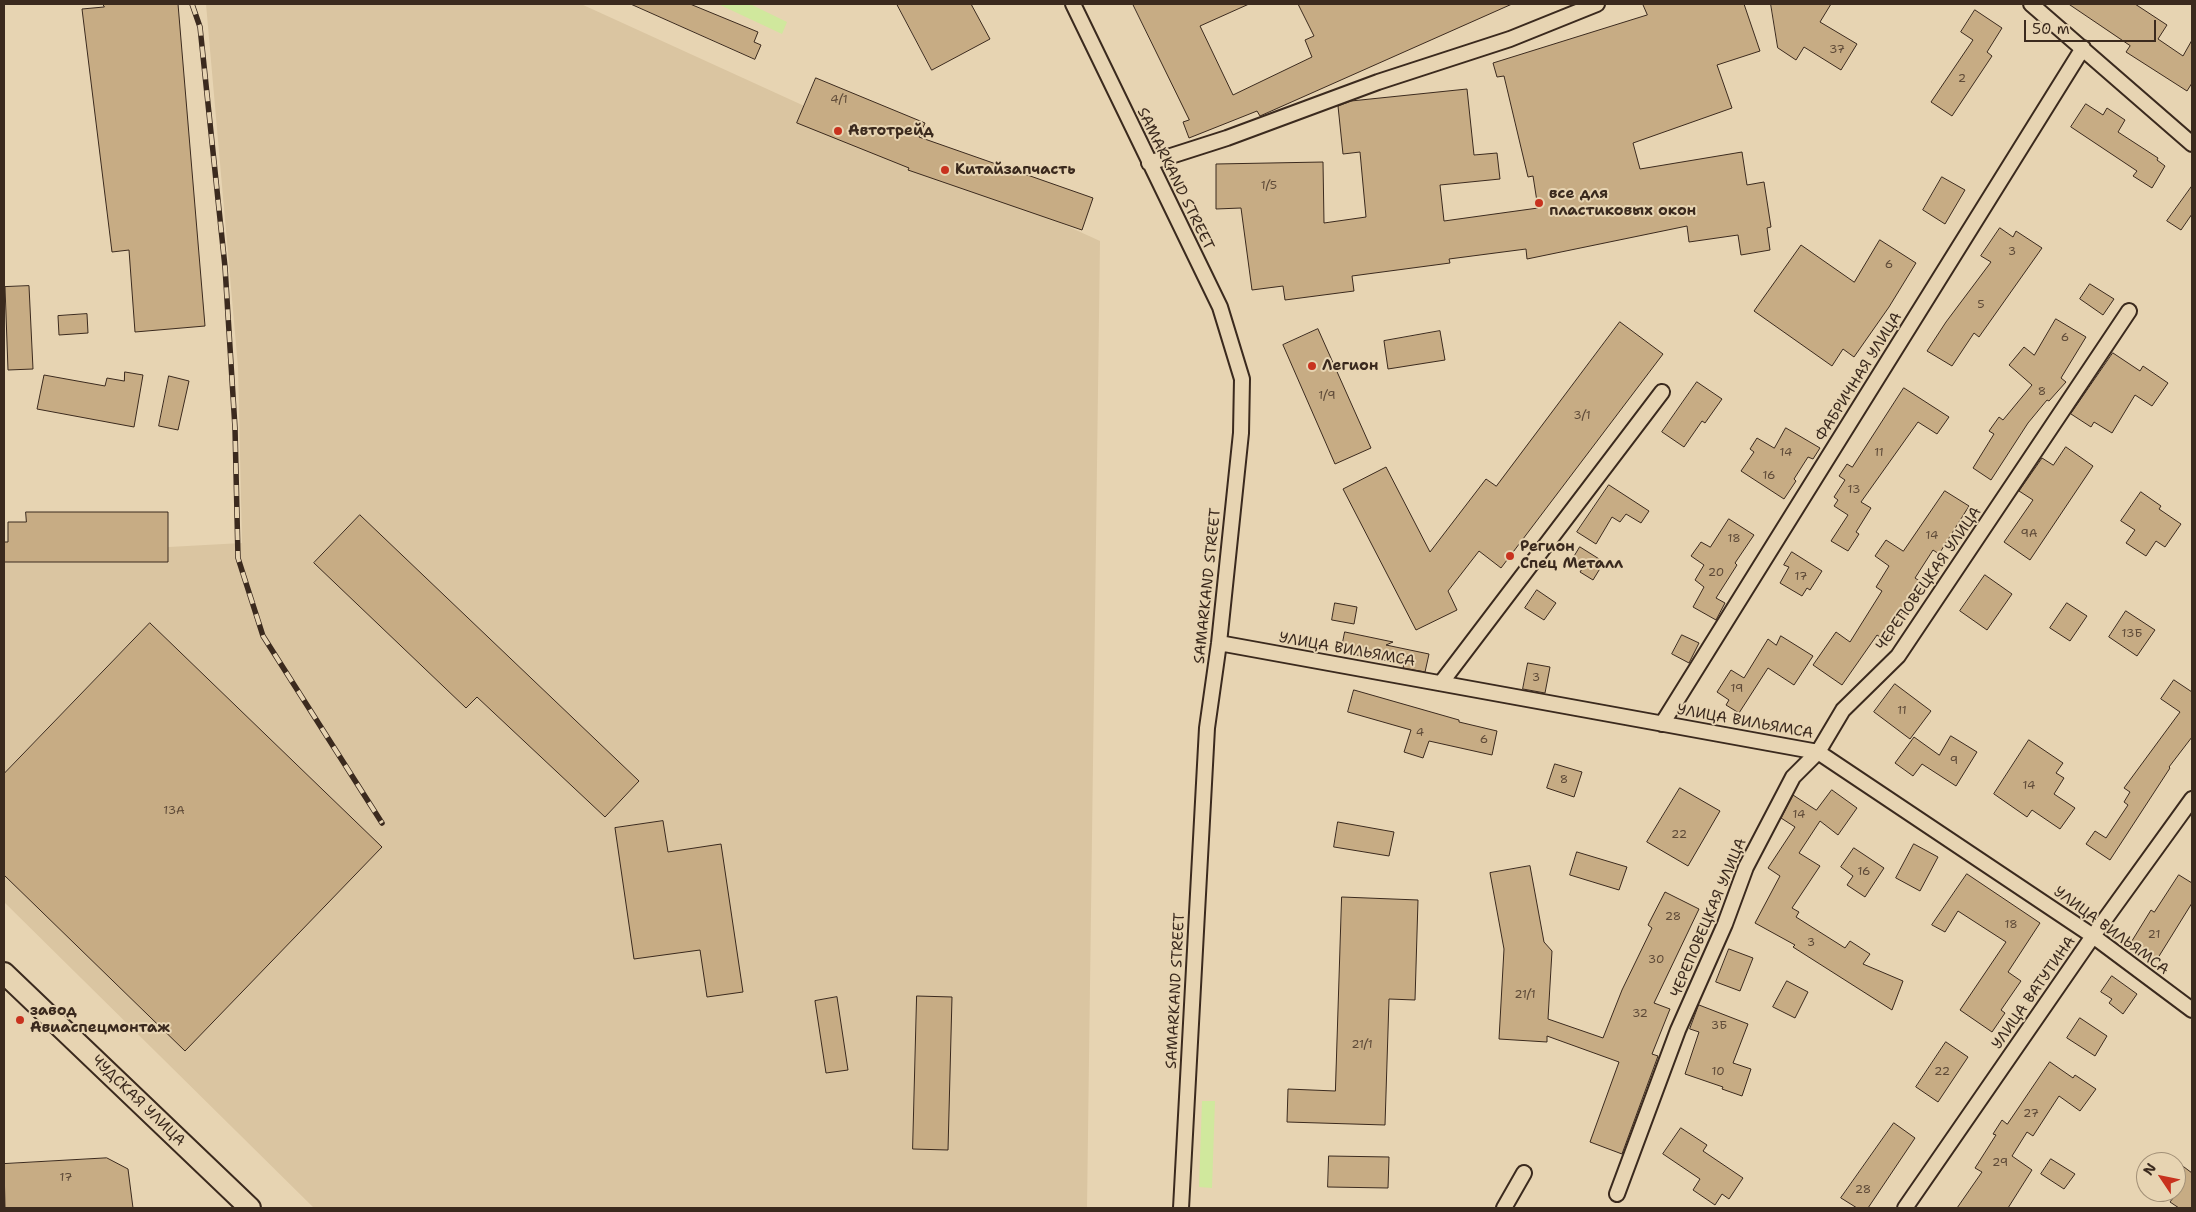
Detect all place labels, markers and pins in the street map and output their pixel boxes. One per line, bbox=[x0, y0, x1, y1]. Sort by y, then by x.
place label: Автотрейд bbox=[848, 122, 934, 140]
marker: Автотрейд bbox=[832, 125, 844, 137]
place label: Китайзапчасть bbox=[955, 161, 1075, 179]
marker: Китайзапчасть bbox=[939, 164, 951, 176]
place label: все для пластиковых окон bbox=[1549, 185, 1696, 220]
marker: все для пластиковых окон bbox=[1533, 197, 1545, 209]
place label: Легион bbox=[1322, 357, 1378, 375]
marker: Легион bbox=[1306, 360, 1318, 372]
place label: Регион Спец Металл bbox=[1520, 538, 1623, 573]
marker: Регион Спец Металл bbox=[1504, 550, 1516, 562]
place label: завод Авиаспецмонтаж bbox=[30, 1002, 170, 1037]
marker: завод Авиаспецмонтаж bbox=[14, 1014, 26, 1026]

